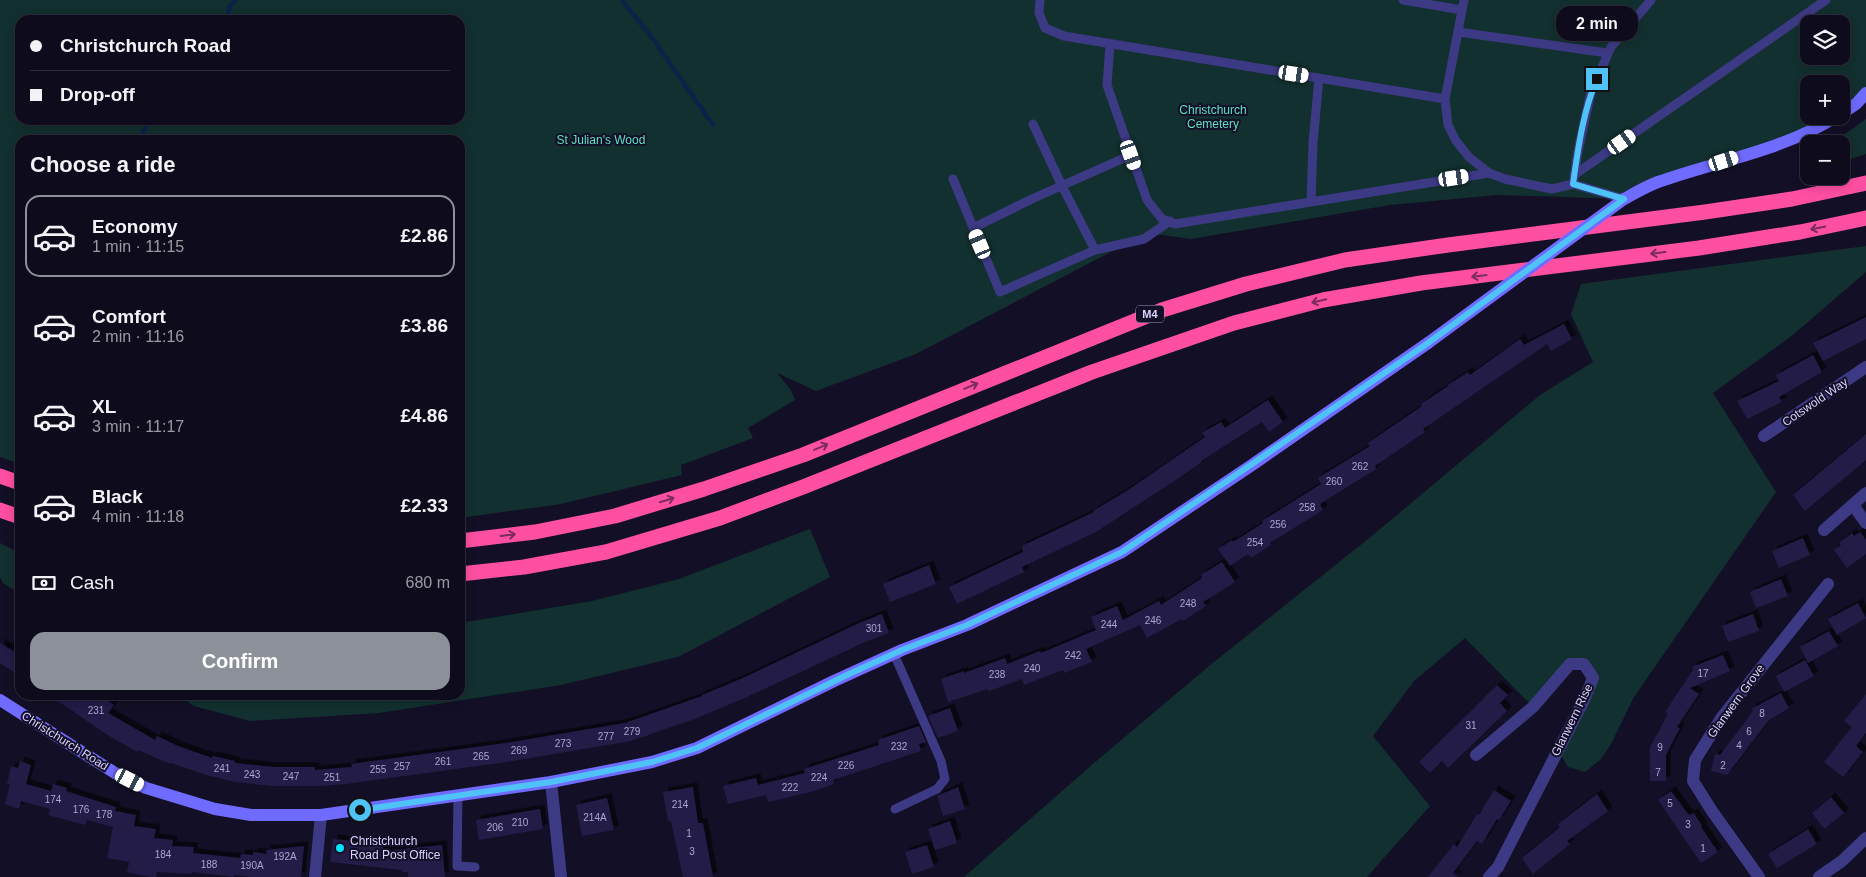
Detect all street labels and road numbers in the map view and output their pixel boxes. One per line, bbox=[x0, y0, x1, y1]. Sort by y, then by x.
road number: M4 bbox=[1136, 306, 1164, 322]
street label: Cotswold Way bbox=[1779, 375, 1851, 429]
street label: Glanwern Grove bbox=[1705, 661, 1768, 740]
street label: Glanwern Rise bbox=[1548, 681, 1596, 758]
street label: Christchurch Road bbox=[19, 709, 111, 773]

